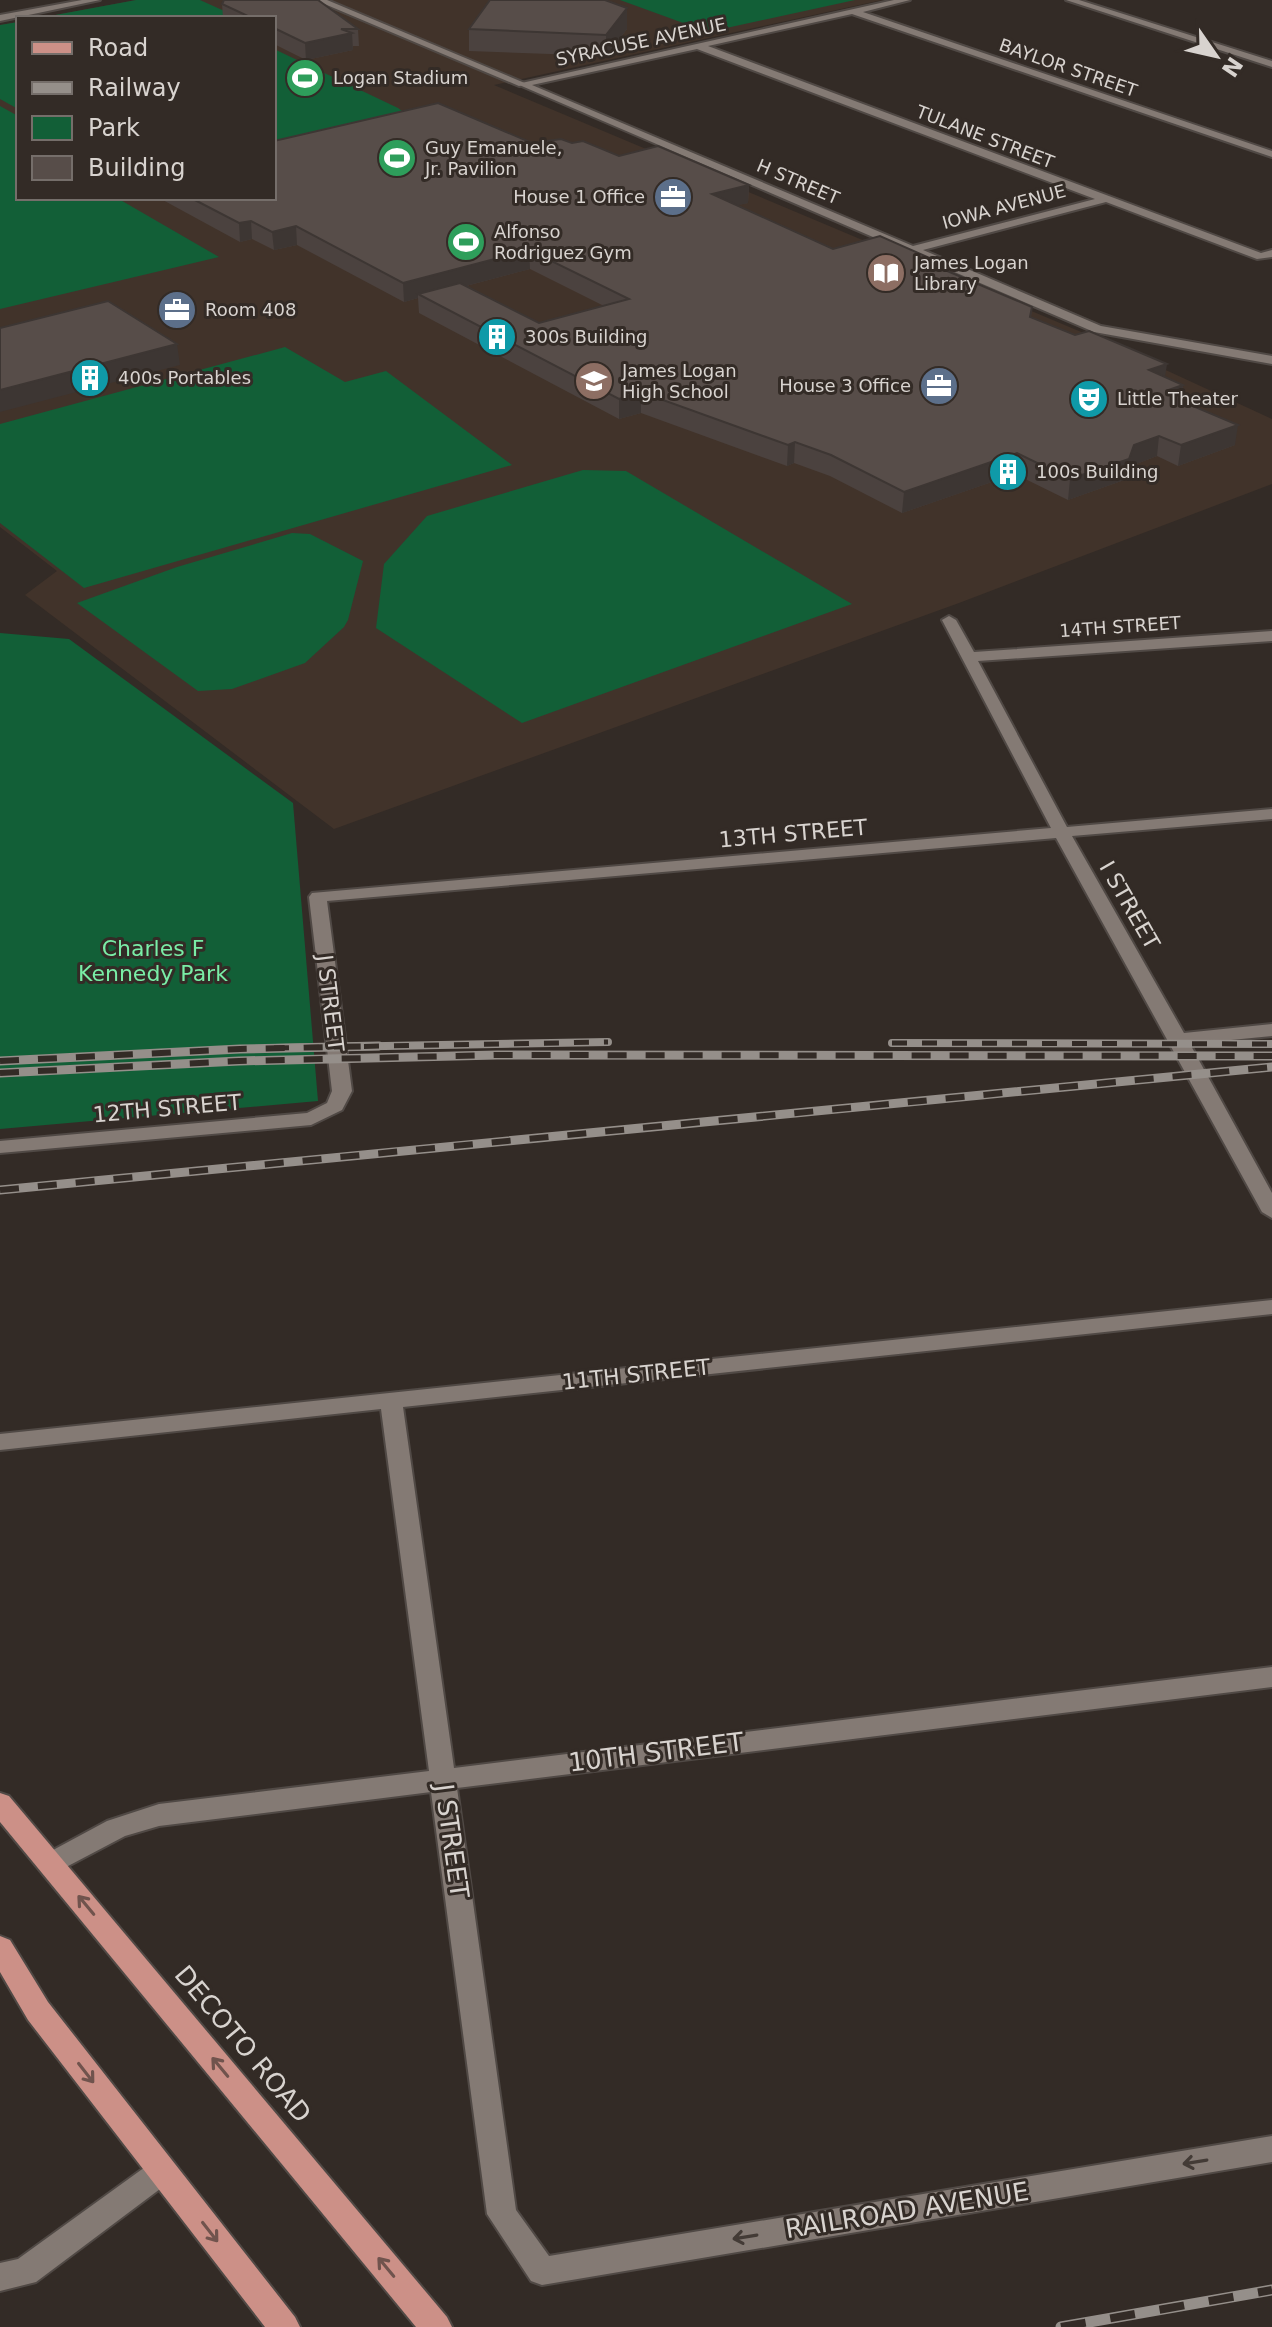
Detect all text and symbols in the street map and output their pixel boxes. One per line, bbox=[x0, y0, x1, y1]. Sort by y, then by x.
street label: SYRACUSE AVENUE bbox=[554, 13, 728, 70]
legend bbox=[16, 16, 276, 200]
north arrow bbox=[1176, 16, 1256, 96]
text: Road bbox=[88, 34, 148, 62]
street label: BAYLOR STREET bbox=[996, 34, 1141, 101]
text: N bbox=[1217, 52, 1248, 82]
sports icon: Logan Stadium bbox=[284, 57, 326, 99]
place label: Logan Stadium bbox=[333, 67, 468, 88]
text: Railway bbox=[88, 74, 181, 102]
street label: TULANE STREET bbox=[912, 100, 1058, 173]
text: Park bbox=[88, 114, 140, 142]
sports icon: Guy Emanuele, Jr. Pavilion bbox=[376, 137, 418, 179]
place label: Guy Emanuele, Jr. Pavilion bbox=[424, 137, 562, 179]
text: Building bbox=[88, 154, 185, 182]
street label: H STREET bbox=[754, 155, 844, 209]
office icon: House 1 Office bbox=[652, 176, 694, 218]
street label: IOWA AVENUE bbox=[940, 180, 1068, 233]
place label: House 1 Office bbox=[513, 186, 645, 207]
sports icon: Alfonso Rodriguez Gym bbox=[445, 221, 487, 263]
place label: Alfonso Rodriguez Gym bbox=[494, 221, 632, 263]
library icon: James Logan Library bbox=[865, 252, 907, 294]
place label: James Logan Library bbox=[913, 252, 1029, 294]
office icon: Room 408 bbox=[156, 289, 198, 331]
place label: Room 408 bbox=[205, 299, 296, 320]
building icon: 300s Building bbox=[476, 316, 518, 358]
place label: 300s Building bbox=[525, 326, 647, 347]
building icon: 400s Portables bbox=[69, 357, 111, 399]
school or university icon: James Logan High School bbox=[573, 360, 615, 402]
place label: James Logan High School bbox=[621, 360, 737, 402]
office icon: House 3 Office bbox=[918, 365, 960, 407]
place label: 400s Portables bbox=[118, 367, 251, 388]
place label: House 3 Office bbox=[779, 375, 911, 396]
theatre icon: Little Theater bbox=[1068, 378, 1110, 420]
place label: Little Theater bbox=[1117, 388, 1239, 409]
building icon: 100s Building bbox=[987, 451, 1029, 493]
place label: 100s Building bbox=[1036, 461, 1158, 482]
street label: 14TH STREET bbox=[1058, 612, 1182, 641]
street label: 13TH STREET bbox=[718, 815, 869, 852]
street label: I STREET bbox=[1094, 857, 1165, 954]
park label: Charles F Kennedy Park bbox=[78, 936, 228, 986]
street label: J STREET bbox=[312, 951, 349, 1053]
street label: 12TH STREET bbox=[92, 1090, 243, 1127]
street label: 11TH STREET bbox=[561, 1354, 712, 1395]
street label: 10TH STREET bbox=[567, 1726, 745, 1778]
street label: J STREET bbox=[429, 1780, 475, 1900]
one-way arrow bbox=[77, 1895, 95, 1916]
street label: DECOTO ROAD bbox=[169, 1959, 317, 2129]
one-way arrow bbox=[211, 2057, 229, 2078]
one-way arrow bbox=[78, 2062, 95, 2083]
one-way arrow bbox=[1183, 2155, 1208, 2170]
street label: RAILROAD AVENUE bbox=[783, 2176, 1031, 2244]
one-way arrow bbox=[201, 2221, 218, 2243]
one-way arrow bbox=[733, 2230, 759, 2245]
one-way arrow bbox=[377, 2257, 395, 2278]

